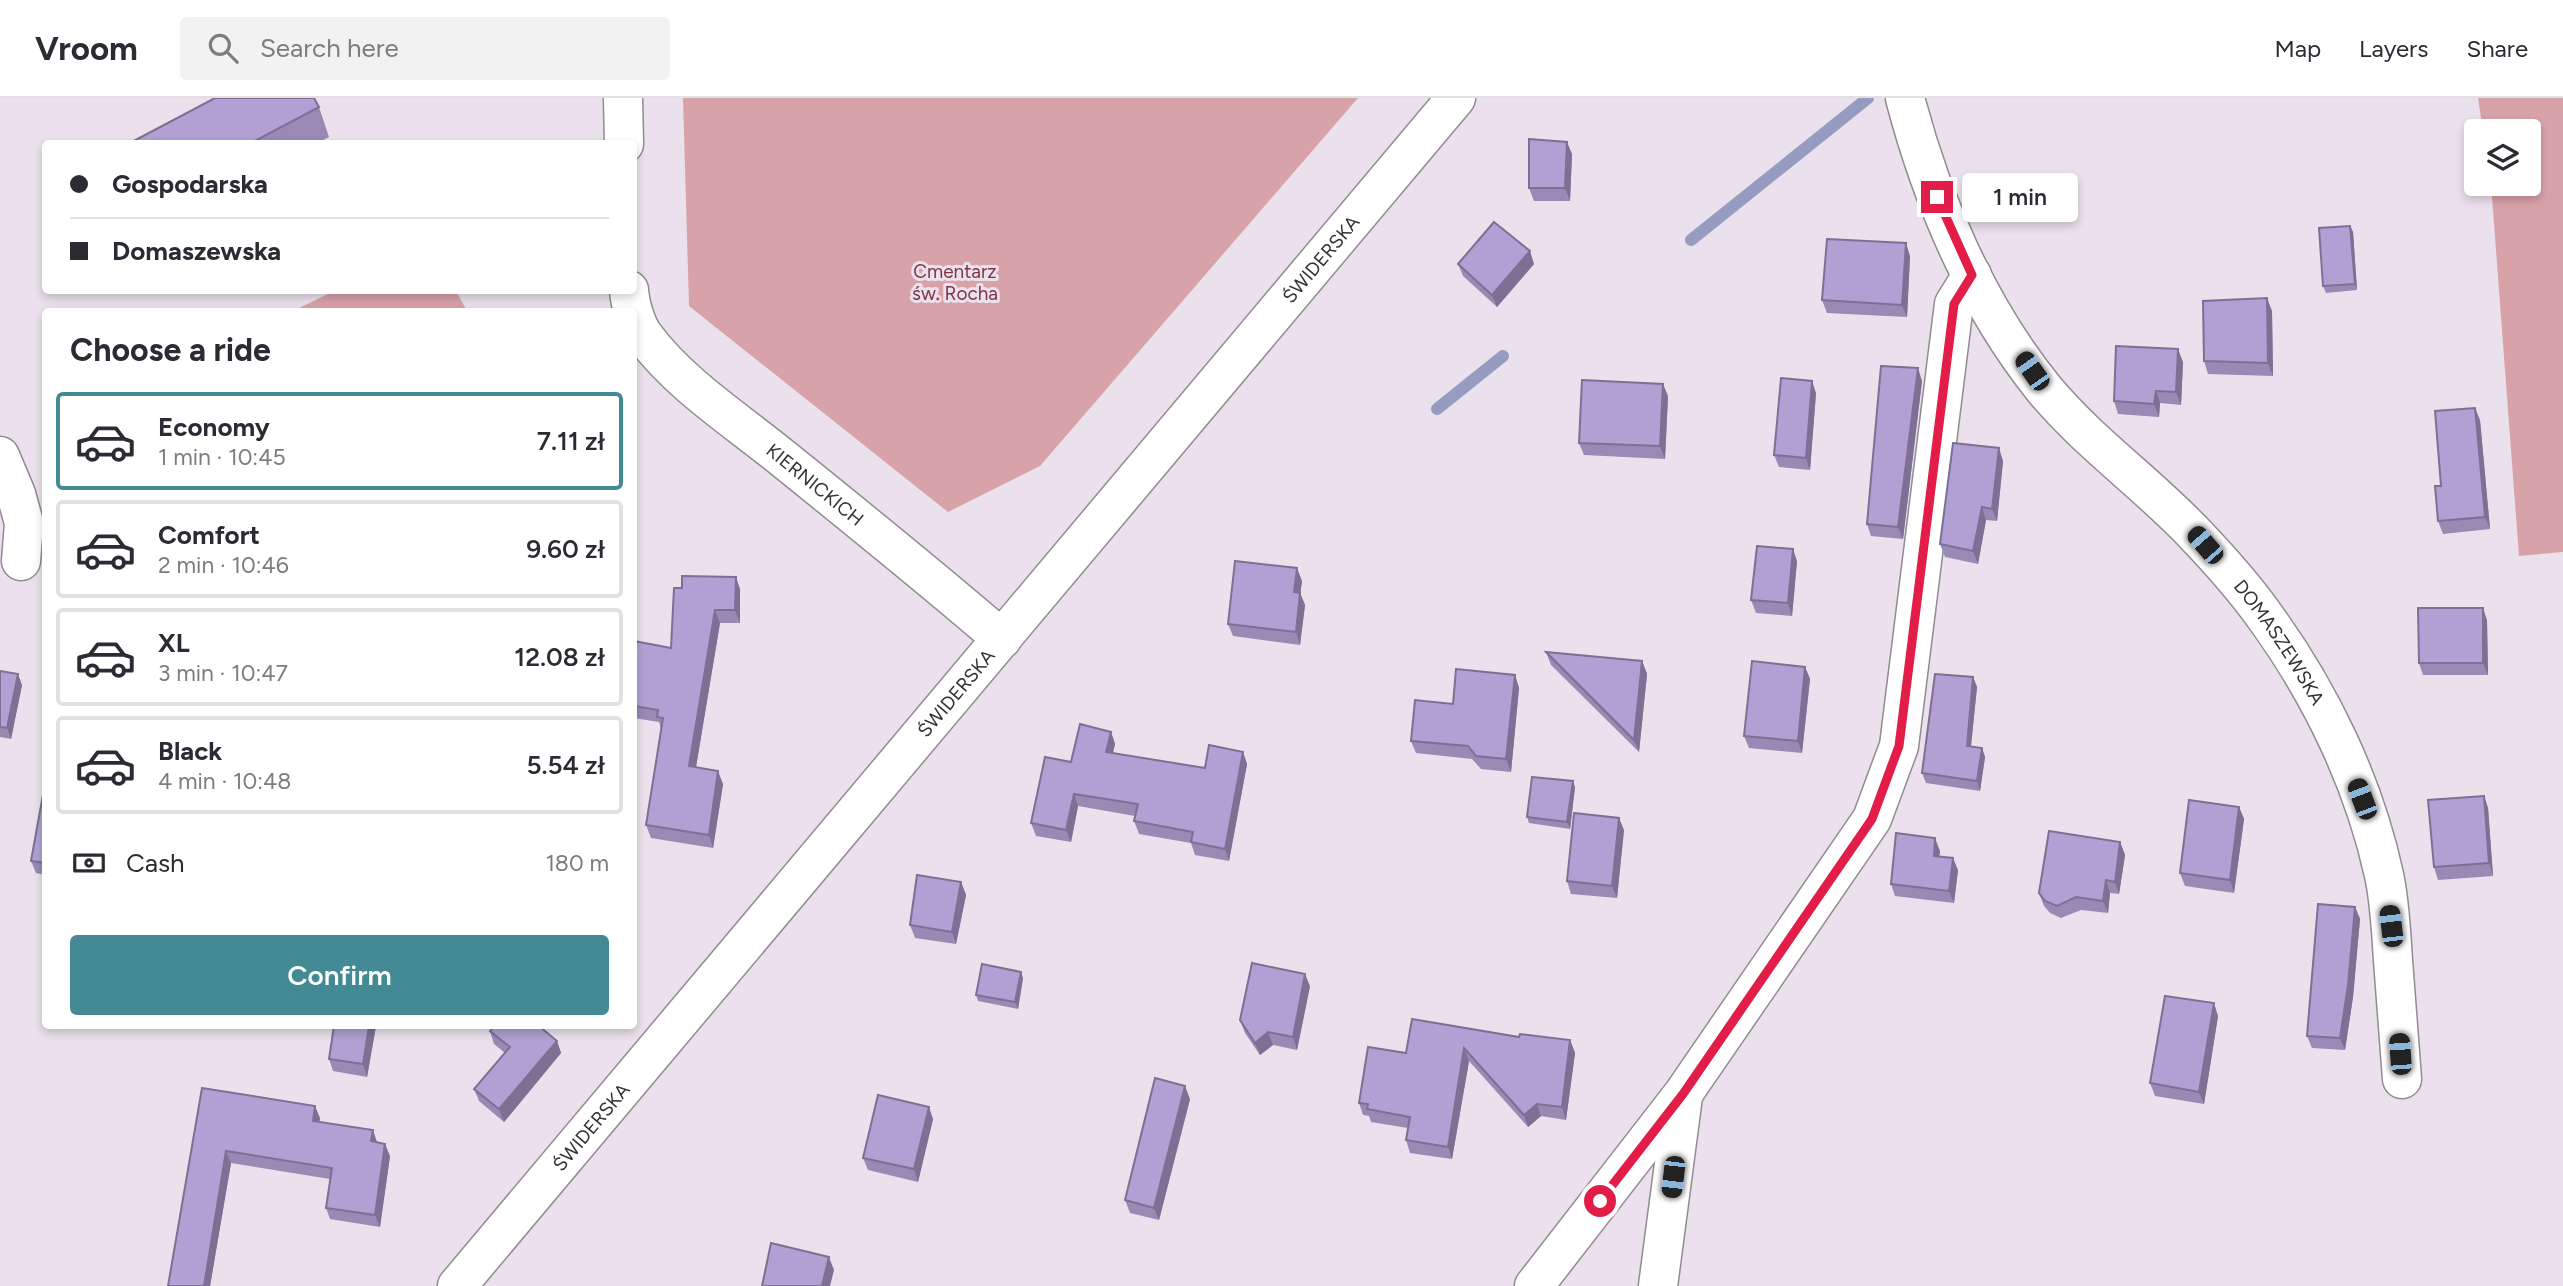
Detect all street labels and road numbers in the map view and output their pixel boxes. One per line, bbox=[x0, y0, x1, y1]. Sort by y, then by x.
street label: ŚWIDERSKA bbox=[1278, 211, 1365, 308]
street label: KIERNICKICH bbox=[762, 439, 868, 531]
street label: DOMASZEWSKA bbox=[2229, 575, 2329, 709]
street label: ŚWIDERSKA bbox=[913, 645, 1000, 742]
street label: ŚWIDERSKA bbox=[548, 1079, 635, 1176]

